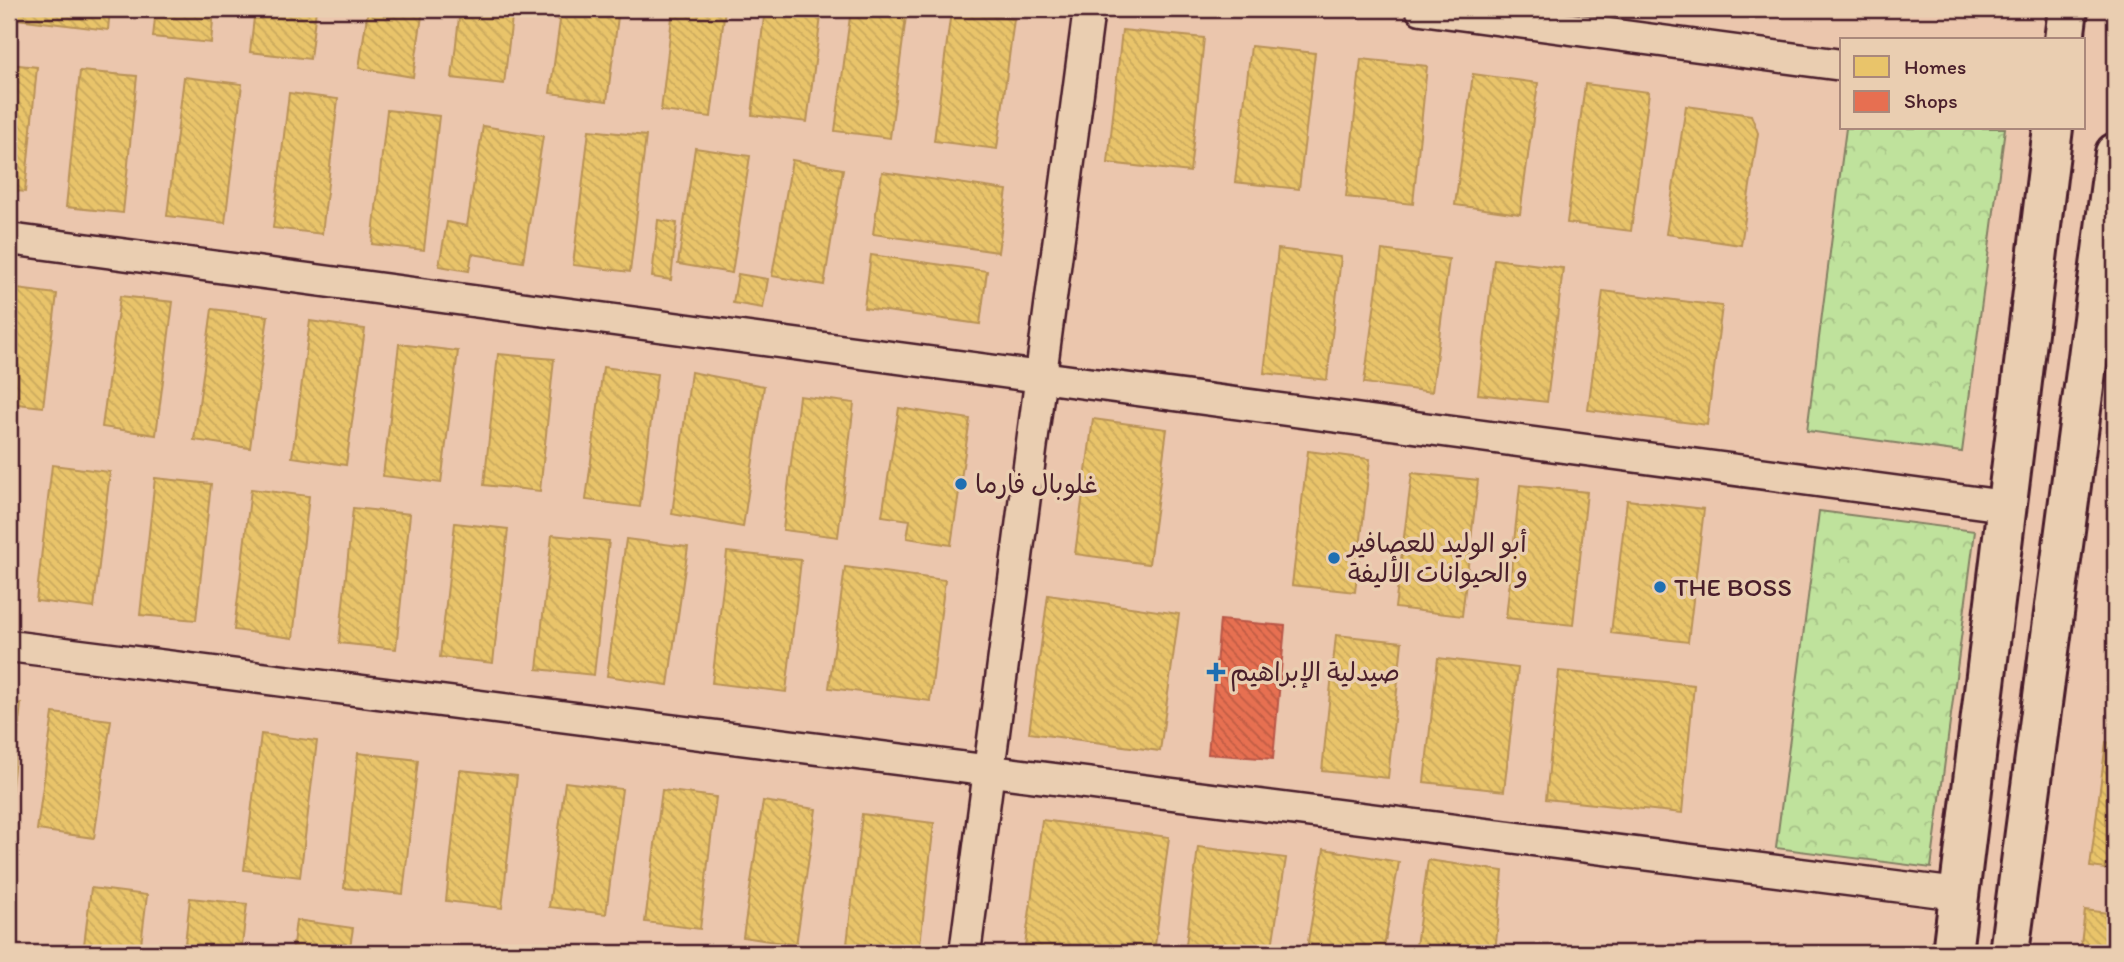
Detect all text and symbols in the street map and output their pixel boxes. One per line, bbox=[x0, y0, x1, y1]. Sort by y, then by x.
legend bbox=[1840, 38, 2086, 130]
text: Homes bbox=[1904, 54, 1966, 79]
text: Shops bbox=[1904, 88, 1958, 113]
place label: غلوبال فارما bbox=[975, 468, 1098, 501]
marker: غلوبال فارما bbox=[953, 476, 969, 492]
place label: أبو الوليد للعصافير و الحيوانات الأليفة bbox=[1346, 527, 1528, 589]
marker: أبو الوليد للعصافير و الحيوانات الأليفة bbox=[1326, 550, 1342, 566]
place label: THE BOSS bbox=[1674, 571, 1792, 603]
marker: THE BOSS bbox=[1652, 579, 1668, 595]
place label: صيدلية الإبراهيم bbox=[1230, 656, 1400, 692]
marker: صيدلية الإبراهيم bbox=[1208, 664, 1224, 680]

